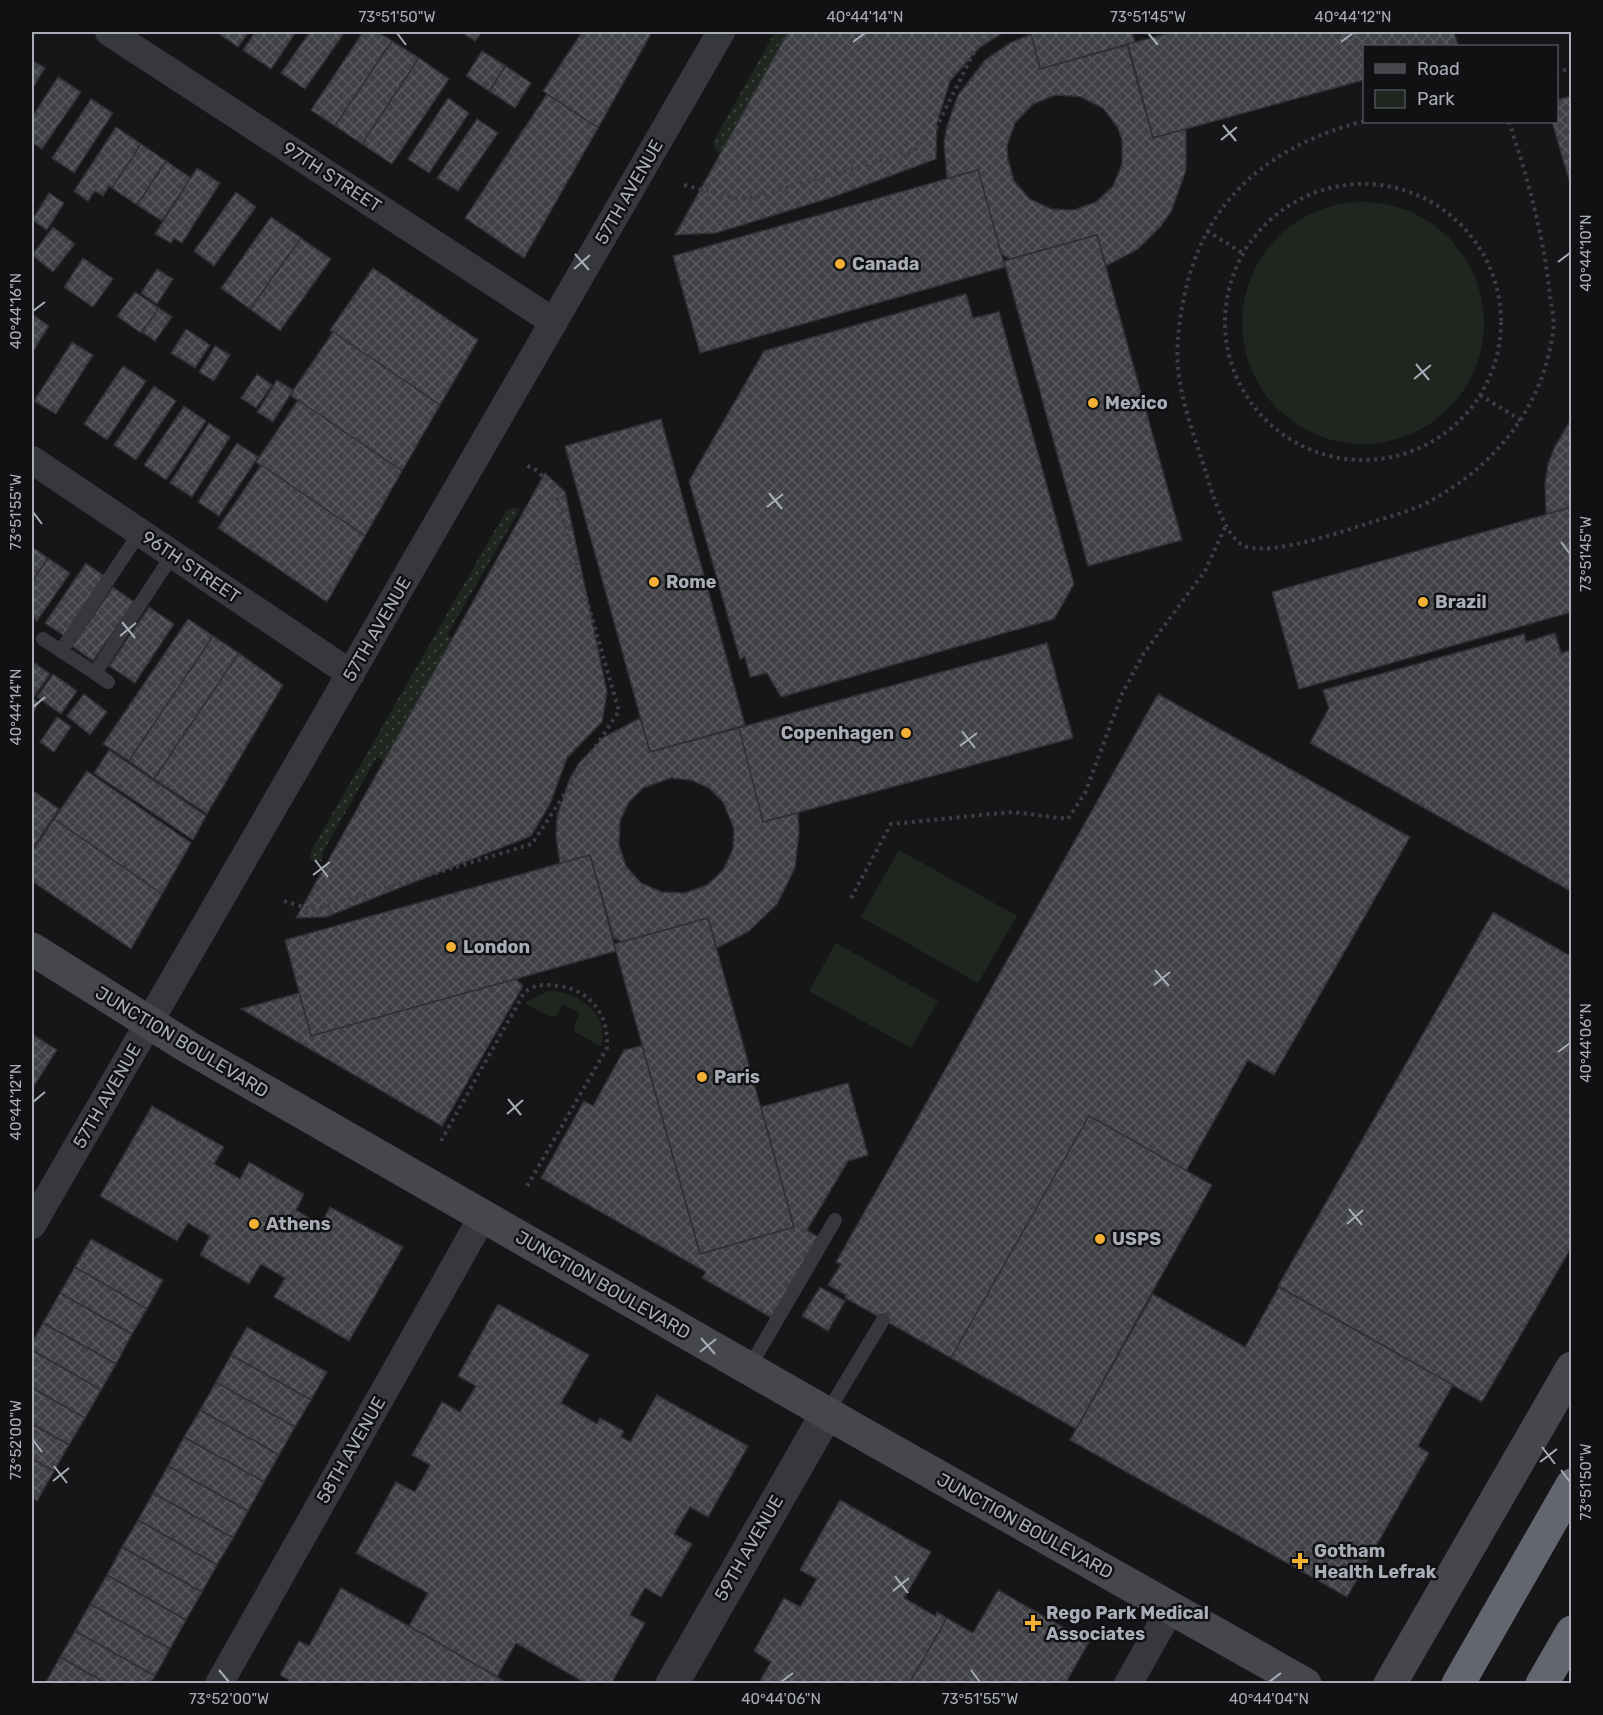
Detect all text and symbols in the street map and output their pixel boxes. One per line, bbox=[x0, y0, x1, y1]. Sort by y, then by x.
text: 73°51'50"W bbox=[359, 8, 435, 26]
text: 40°44'14"N bbox=[826, 8, 904, 26]
text: 73°51'45"W bbox=[1110, 8, 1186, 26]
text: 40°44'12"N bbox=[1315, 8, 1391, 26]
legend bbox=[1363, 45, 1558, 123]
text: Road bbox=[1417, 58, 1460, 80]
text: Park bbox=[1417, 88, 1455, 110]
street label: 57TH AVENUE bbox=[590, 136, 668, 248]
street label: 97TH STREET bbox=[279, 137, 385, 217]
text: 40°44'10"N bbox=[1577, 214, 1595, 292]
place label: Canada bbox=[852, 253, 919, 275]
marker: Canada bbox=[833, 257, 847, 271]
text: 40°44'16"N bbox=[7, 273, 25, 349]
place label: Mexico bbox=[1105, 392, 1168, 414]
marker: Mexico bbox=[1086, 396, 1100, 410]
text: 73°51'55"W bbox=[7, 474, 25, 550]
text: 73°51'45"W bbox=[1577, 516, 1595, 592]
street label: 96TH STREET bbox=[138, 526, 244, 608]
place label: Rome bbox=[666, 571, 717, 593]
street label: 57TH AVENUE bbox=[338, 573, 416, 685]
marker: Rome bbox=[647, 575, 661, 589]
place label: Brazil bbox=[1435, 591, 1487, 613]
marker: Brazil bbox=[1416, 595, 1430, 609]
text: 40°44'14"N bbox=[7, 668, 25, 746]
place label: Copenhagen bbox=[781, 722, 894, 744]
marker: Copenhagen bbox=[899, 726, 913, 740]
place label: London bbox=[463, 936, 530, 958]
marker: London bbox=[444, 940, 458, 954]
street label: JUNCTION BOULEVARD bbox=[92, 982, 272, 1102]
text: 40°44'06"N bbox=[1577, 1003, 1595, 1083]
street label: 57TH AVENUE bbox=[68, 1040, 146, 1152]
text: 40°44'12"N bbox=[7, 1064, 25, 1140]
place label: Paris bbox=[714, 1066, 760, 1088]
marker: Paris bbox=[695, 1070, 709, 1084]
place label: Athens bbox=[266, 1213, 331, 1235]
marker: Athens bbox=[247, 1217, 261, 1231]
street label: JUNCTION BOULEVARD bbox=[512, 1226, 694, 1344]
place label: USPS bbox=[1112, 1228, 1161, 1250]
marker: USPS bbox=[1093, 1232, 1107, 1246]
street label: 58TH AVENUE bbox=[312, 1393, 390, 1507]
text: 73°52'00"W bbox=[7, 1400, 25, 1480]
text: 73°51'50"W bbox=[1577, 1444, 1595, 1520]
street label: JUNCTION BOULEVARD bbox=[933, 1468, 1117, 1584]
street label: 59TH AVENUE bbox=[710, 1491, 788, 1605]
place label: Gotham Health Lefrak bbox=[1314, 1540, 1437, 1583]
marker: Gotham Health Lefrak bbox=[1291, 1552, 1309, 1570]
place label: Rego Park Medical Associates bbox=[1046, 1602, 1209, 1645]
marker: Rego Park Medical Associates bbox=[1024, 1614, 1042, 1632]
text: 73°52'00"W bbox=[189, 1690, 269, 1708]
text: 40°44'06"N bbox=[741, 1690, 821, 1708]
text: 73°51'55"W bbox=[942, 1690, 1018, 1708]
text: 40°44'04"N bbox=[1229, 1690, 1309, 1708]

